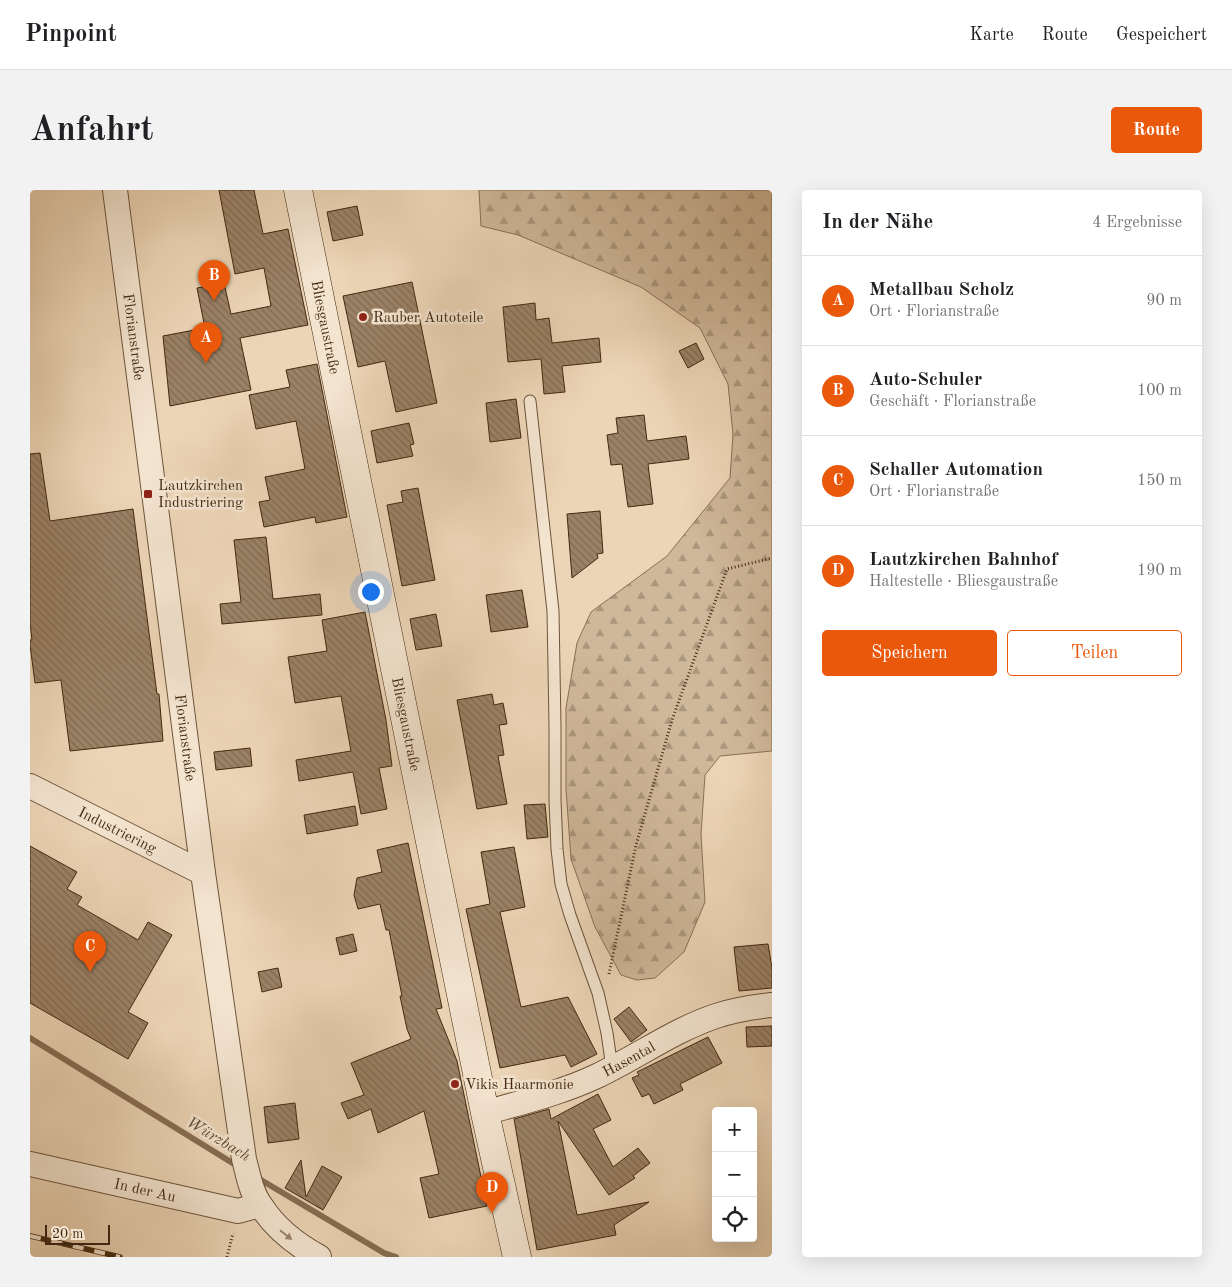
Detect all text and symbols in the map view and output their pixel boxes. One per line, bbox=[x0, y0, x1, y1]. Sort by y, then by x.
text: Pinpoint bbox=[25, 23, 117, 47]
text: Karte bbox=[969, 26, 1014, 44]
text: Route bbox=[1042, 26, 1088, 44]
text: Gespeichert bbox=[1116, 26, 1207, 44]
button: Route bbox=[1111, 107, 1202, 153]
text: Anfahrt bbox=[30, 113, 153, 148]
text: In der Nähe bbox=[822, 212, 933, 233]
text: 4 Ergebnisse bbox=[1092, 215, 1182, 231]
pin: B bbox=[198, 260, 230, 301]
street label: Bliesgaustraße bbox=[307, 279, 341, 376]
text: Metallbau Scholz bbox=[869, 281, 1014, 300]
street label: Florianstraße bbox=[119, 293, 145, 381]
text: A bbox=[832, 293, 844, 309]
text: 90 m bbox=[1146, 293, 1182, 309]
text: Ort · Florianstraße bbox=[869, 304, 999, 320]
marker: Rauber Autoteile bbox=[357, 311, 369, 323]
place label: Rauber Autoteile bbox=[373, 311, 484, 326]
pin: A bbox=[190, 322, 222, 363]
text: Auto-Schuler bbox=[869, 371, 982, 390]
text: B bbox=[832, 383, 844, 399]
text: 100 m bbox=[1137, 383, 1182, 399]
text: Geschäft · Florianstraße bbox=[869, 394, 1036, 410]
text: Schaller Automation bbox=[869, 461, 1043, 480]
text: C bbox=[833, 473, 843, 489]
text: 150 m bbox=[1137, 473, 1182, 489]
place label: Lautzkirchen Industriering bbox=[158, 479, 243, 511]
text: Ort · Florianstraße bbox=[869, 484, 999, 500]
marker: Lautzkirchen Industriering bbox=[142, 488, 154, 500]
text: Lautzkirchen Bahnhof bbox=[869, 551, 1058, 570]
text: D bbox=[832, 563, 844, 579]
text: 190 m bbox=[1137, 563, 1182, 579]
text: Haltestelle · Bliesgaustraße bbox=[869, 574, 1058, 590]
your location bbox=[358, 579, 384, 605]
button: Speichern bbox=[822, 630, 997, 676]
button: Teilen bbox=[1007, 630, 1182, 676]
street label: Bliesgaustraße bbox=[388, 676, 422, 773]
street label: Florianstraße bbox=[171, 693, 197, 782]
street label: Industriering bbox=[75, 806, 158, 857]
pin: C bbox=[74, 931, 106, 972]
street label: Hasental bbox=[601, 1040, 658, 1081]
marker: Vikis Haarmonie bbox=[449, 1078, 461, 1090]
place label: Vikis Haarmonie bbox=[465, 1078, 574, 1093]
map controls bbox=[712, 1107, 757, 1242]
button: + bbox=[712, 1107, 757, 1152]
water label: Würzbach bbox=[183, 1114, 253, 1165]
button: − bbox=[712, 1152, 757, 1197]
pin: D bbox=[476, 1172, 508, 1213]
street label: In der Au bbox=[112, 1177, 177, 1206]
button: locate bbox=[712, 1197, 757, 1242]
scale bar bbox=[45, 1222, 110, 1245]
text: 20 m bbox=[52, 1227, 83, 1241]
one-way arrow bbox=[280, 1229, 293, 1240]

